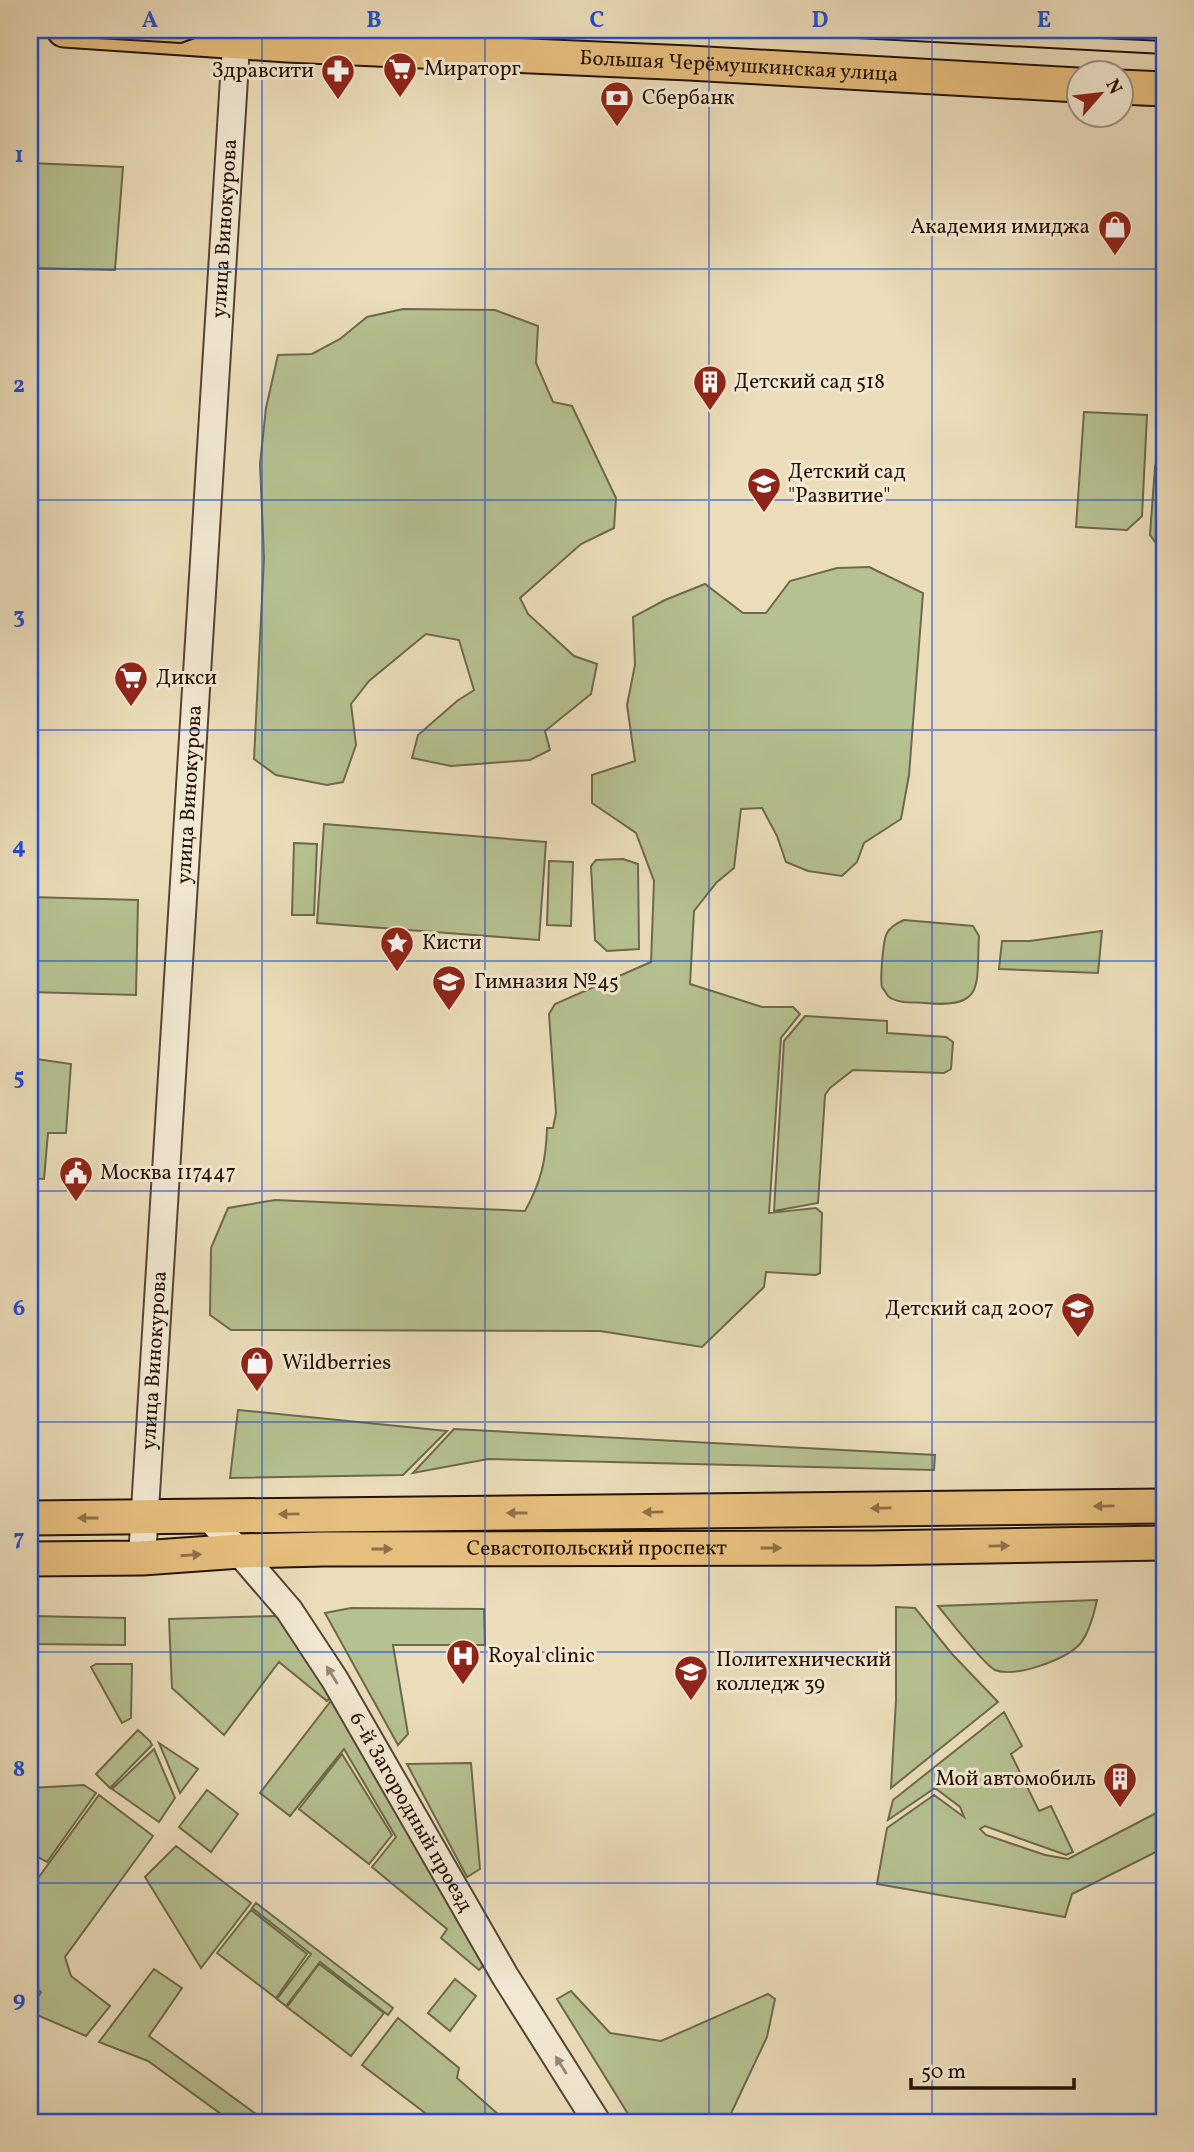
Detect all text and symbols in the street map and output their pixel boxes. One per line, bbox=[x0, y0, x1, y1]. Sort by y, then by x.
text: A bbox=[142, 5, 158, 37]
text: B bbox=[366, 5, 382, 37]
text: C bbox=[590, 5, 604, 37]
text: D bbox=[812, 5, 829, 37]
text: E bbox=[1037, 5, 1051, 37]
street label: Большая Черёмушкинская улица bbox=[579, 44, 899, 89]
supermarket icon: Мираторг bbox=[381, 50, 419, 99]
pharmacy icon: Здравсити bbox=[319, 52, 357, 101]
place label: Мираторг bbox=[424, 55, 521, 84]
place label: Здравсити bbox=[212, 57, 314, 86]
north arrow bbox=[1064, 60, 1134, 130]
text: N bbox=[1099, 75, 1128, 99]
bank icon: Сбербанк bbox=[598, 79, 636, 128]
place label: Сбербанк bbox=[642, 84, 734, 113]
street label: улица Винокурова bbox=[205, 138, 245, 319]
text: 1 bbox=[14, 140, 24, 172]
shop icon: Академия имиджа bbox=[1096, 208, 1134, 257]
place label: Академия имиджа bbox=[910, 213, 1090, 242]
building icon: Детский сад 518 bbox=[691, 363, 729, 412]
place label: Детский сад 518 bbox=[734, 368, 885, 397]
text: 2 bbox=[13, 370, 25, 402]
place label: Детский сад "Развитие" bbox=[788, 458, 906, 511]
school or university icon: Детский сад "Развитие" bbox=[745, 465, 783, 514]
text: 3 bbox=[13, 601, 25, 633]
supermarket icon: Дикси bbox=[112, 659, 150, 708]
place label: Дикси bbox=[156, 664, 217, 693]
street label: улица Винокурова bbox=[169, 704, 210, 885]
text: 4 bbox=[12, 831, 26, 863]
place icon: Кисти bbox=[378, 924, 416, 973]
place label: Кисти bbox=[422, 929, 482, 958]
school or university icon: Гимназия №45 bbox=[430, 963, 468, 1012]
place label: Гимназия №45 bbox=[474, 968, 619, 997]
text: 5 bbox=[13, 1062, 25, 1094]
public building icon: Москва 117447 bbox=[57, 1154, 95, 1203]
place label: Москва 117447 bbox=[100, 1159, 236, 1188]
street label: улица Винокурова bbox=[134, 1270, 174, 1451]
school or university icon: Детский сад 2007 bbox=[1059, 1290, 1097, 1339]
text: 6 bbox=[13, 1293, 25, 1325]
place label: Детский сад 2007 bbox=[885, 1295, 1054, 1324]
shop icon: Wildberries bbox=[238, 1344, 276, 1393]
place label: Wildberries bbox=[282, 1349, 391, 1378]
one-way arrow bbox=[1092, 1500, 1114, 1512]
one-way arrow bbox=[869, 1503, 891, 1514]
one-way arrow bbox=[642, 1506, 664, 1518]
one-way arrow bbox=[505, 1507, 527, 1519]
one-way arrow bbox=[278, 1508, 300, 1520]
one-way arrow bbox=[76, 1512, 98, 1524]
text: 7 bbox=[14, 1523, 25, 1555]
street label: Севастопольский проспект bbox=[467, 1534, 727, 1563]
one-way arrow bbox=[988, 1540, 1010, 1551]
one-way arrow bbox=[760, 1542, 782, 1554]
one-way arrow bbox=[371, 1543, 393, 1555]
one-way arrow bbox=[180, 1549, 202, 1560]
hospital icon: Royal clinic bbox=[444, 1637, 482, 1686]
place label: Royal clinic bbox=[488, 1642, 595, 1671]
place label: Политехнический колледж 39 bbox=[716, 1646, 891, 1699]
school or university icon: Политехнический колледж 39 bbox=[672, 1653, 710, 1702]
one-way arrow bbox=[325, 1666, 338, 1685]
street label: 6-й Загородный проезд bbox=[342, 1707, 480, 1917]
text: 8 bbox=[13, 1754, 25, 1786]
building icon: Мой автомобиль bbox=[1101, 1760, 1139, 1809]
place label: Мой автомобиль bbox=[935, 1765, 1096, 1794]
text: 9 bbox=[13, 1984, 25, 2016]
scale bar bbox=[911, 2047, 1073, 2091]
one-way arrow bbox=[554, 2055, 567, 2074]
text: 50 m bbox=[921, 2058, 966, 2087]

